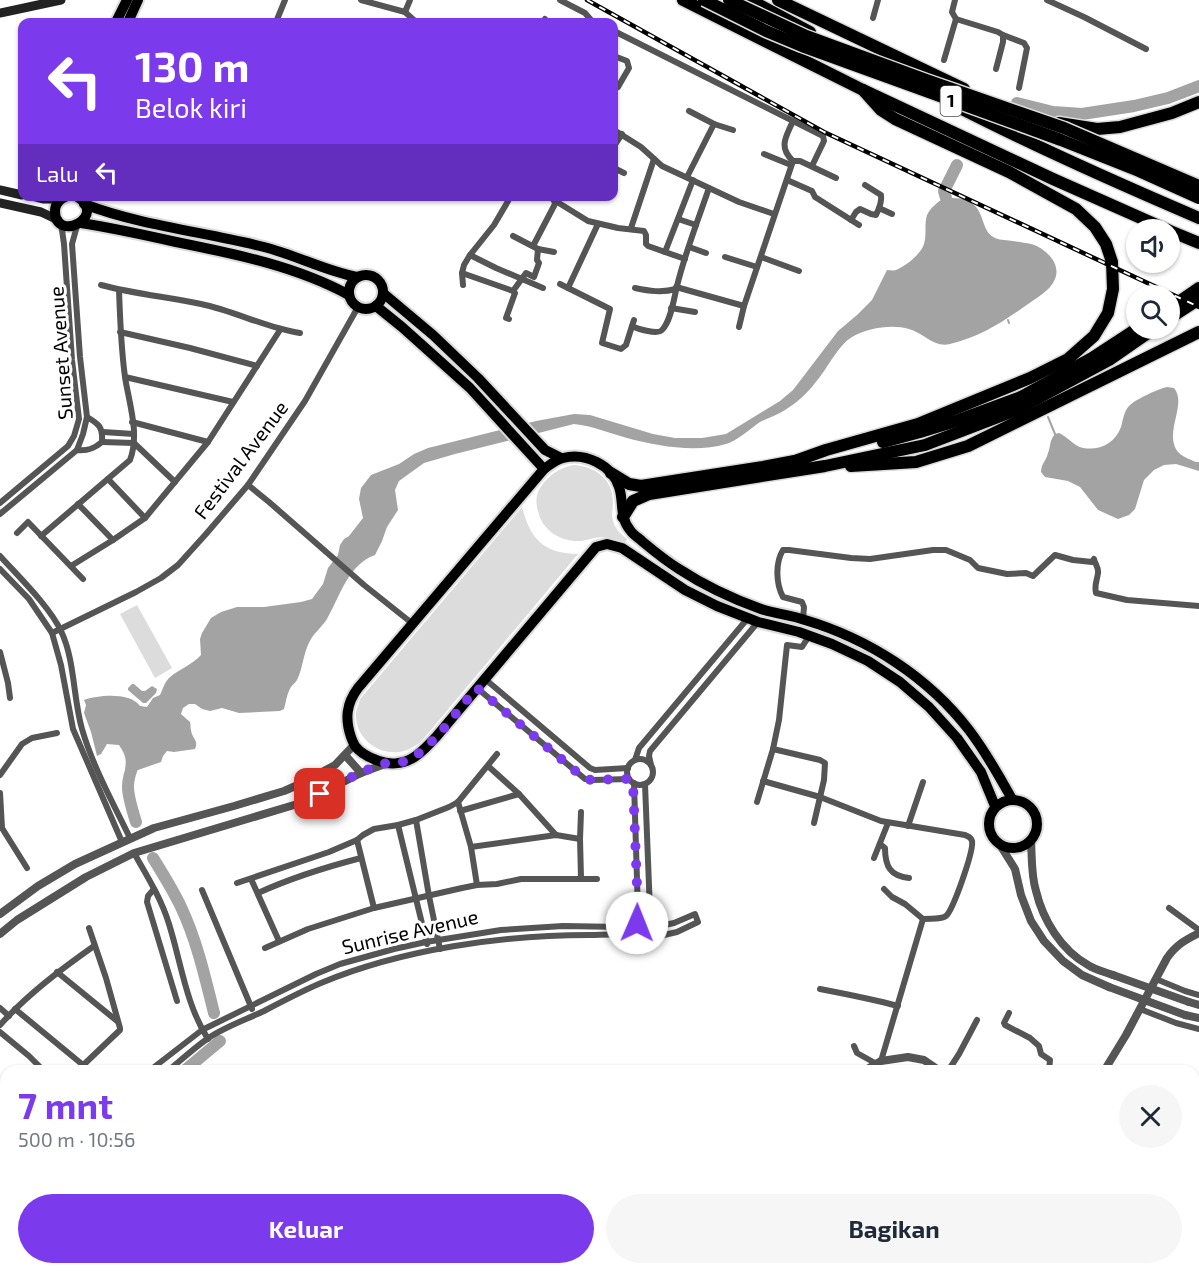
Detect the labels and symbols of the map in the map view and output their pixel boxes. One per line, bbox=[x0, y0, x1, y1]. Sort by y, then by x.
road number: 1 bbox=[940, 86, 962, 116]
street label: Sunset Avenue bbox=[43, 286, 77, 421]
street label: Festival Avenue bbox=[188, 396, 292, 523]
pin bbox=[294, 768, 345, 819]
position arrow bbox=[605, 891, 669, 955]
street label: Sunrise Avenue bbox=[339, 904, 480, 958]

